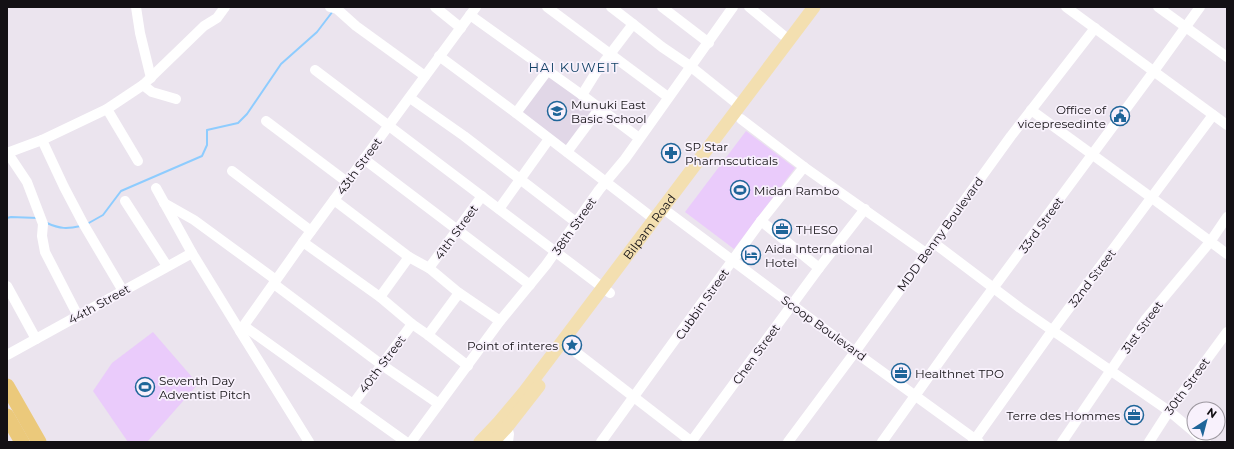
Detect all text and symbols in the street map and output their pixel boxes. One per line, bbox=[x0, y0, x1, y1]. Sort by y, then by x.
district label: HAI KUWEIT bbox=[529, 59, 619, 75]
place label: Munuki East Basic School bbox=[571, 97, 647, 126]
school or university icon: Munuki East Basic School bbox=[546, 100, 568, 122]
place label: Office of vicepresedinte bbox=[1018, 102, 1107, 131]
public building icon: Office of vicepresedinte bbox=[1109, 105, 1131, 127]
street label: 43th Street bbox=[333, 134, 385, 197]
place label: SP Star Pharmscuticals bbox=[685, 139, 778, 168]
pharmacy icon: SP Star Pharmscuticals bbox=[660, 142, 682, 164]
street label: MDD Benny Boulevard bbox=[894, 174, 986, 294]
sports icon: Midan Rambo bbox=[729, 179, 751, 201]
place label: Midan Rambo bbox=[754, 183, 839, 198]
street label: Bilpam Road bbox=[619, 191, 678, 262]
street label: 38th Street bbox=[549, 194, 599, 258]
street label: 33rd Street bbox=[1016, 194, 1066, 256]
street label: 41th Street bbox=[431, 201, 481, 262]
office icon: THESO bbox=[771, 218, 793, 240]
place label: THESO bbox=[796, 222, 838, 237]
place label: Aida International Hotel bbox=[765, 241, 873, 270]
hotel icon: Aida International Hotel bbox=[740, 244, 762, 266]
street label: 32nd Street bbox=[1065, 246, 1119, 310]
street label: Cubbin Street bbox=[672, 265, 732, 342]
street label: 44th Street bbox=[66, 281, 133, 327]
street label: Scoop Boulevard bbox=[779, 292, 869, 364]
street label: 31st Street bbox=[1118, 298, 1166, 356]
street label: Chen Street bbox=[729, 321, 783, 387]
street label: 40th Street bbox=[355, 332, 409, 396]
place icon: Point of interes bbox=[561, 334, 583, 356]
place label: Point of interes bbox=[467, 338, 558, 353]
street label: 30th Street bbox=[1161, 354, 1213, 418]
office icon: Healthnet TPO bbox=[890, 362, 912, 384]
place label: Healthnet TPO bbox=[915, 366, 1004, 381]
place label: Seventh Day Adventist Pitch bbox=[159, 373, 251, 402]
sports icon: Seventh Day Adventist Pitch bbox=[134, 376, 156, 398]
north arrow bbox=[1186, 401, 1226, 441]
office icon: Terre des Hommes bbox=[1123, 404, 1145, 426]
text: N bbox=[1204, 405, 1220, 421]
place label: Terre des Hommes bbox=[1007, 408, 1120, 423]

